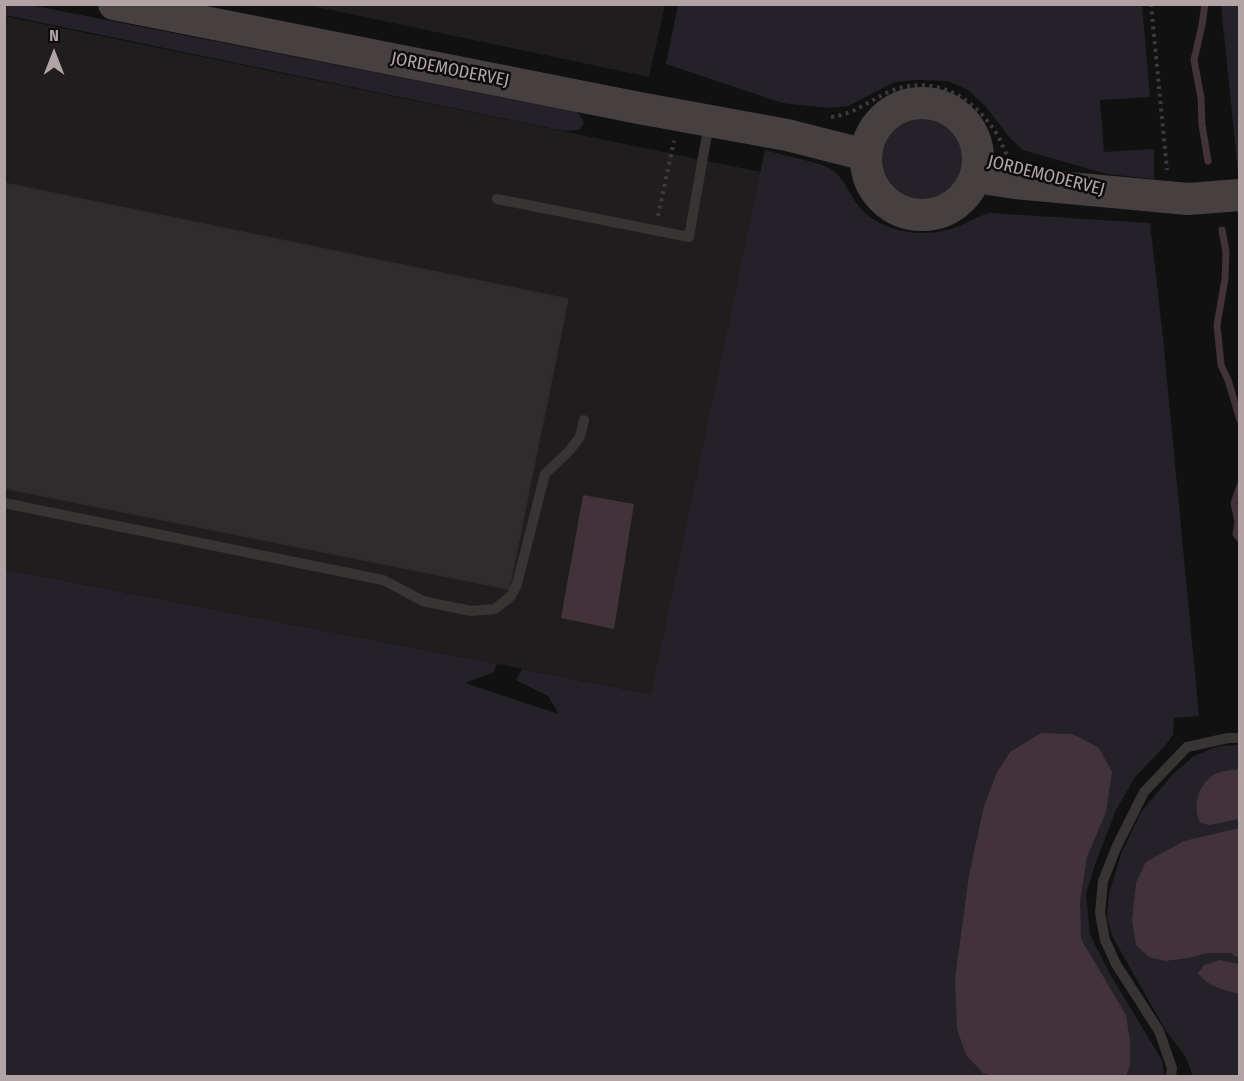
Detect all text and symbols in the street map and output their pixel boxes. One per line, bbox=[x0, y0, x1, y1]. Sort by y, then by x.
north arrow bbox=[24, 24, 84, 84]
text: N bbox=[49, 26, 59, 45]
street label: JORDEMODERVEJ bbox=[389, 48, 511, 92]
street label: JORDEMODERVEJ bbox=[985, 151, 1107, 201]

